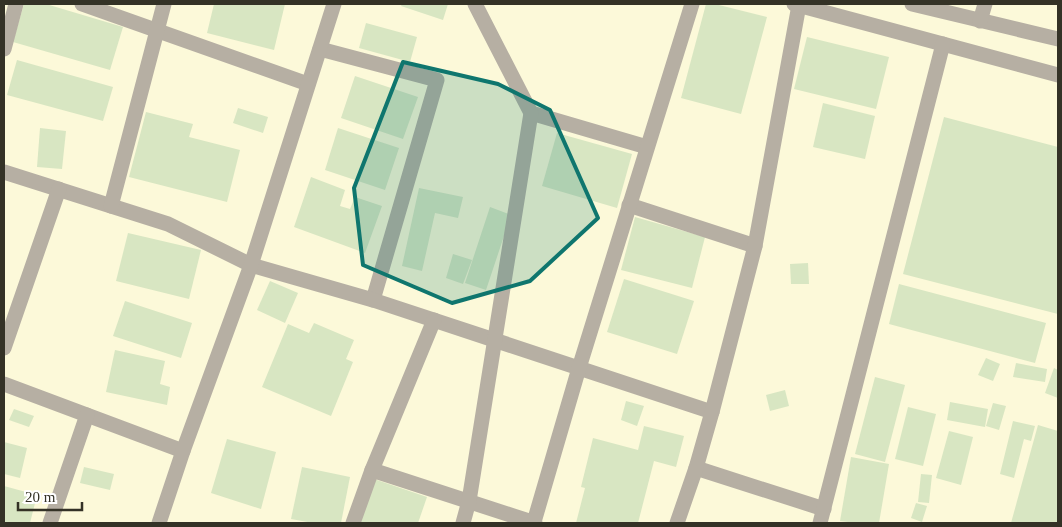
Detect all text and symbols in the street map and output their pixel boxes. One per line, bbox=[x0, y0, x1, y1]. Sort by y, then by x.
scale bar bbox=[18, 480, 81, 512]
text: 20 m bbox=[25, 489, 56, 505]

